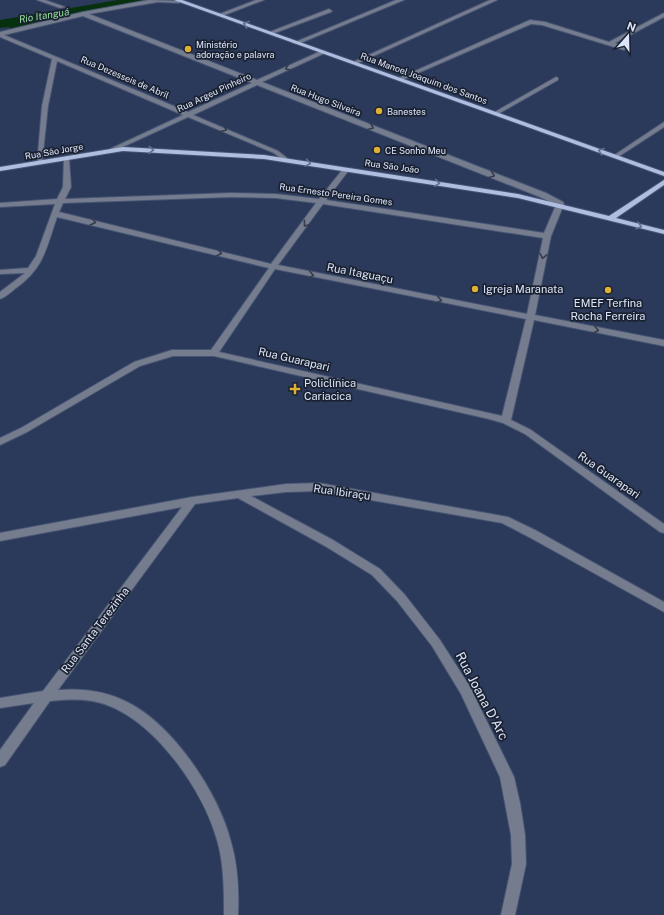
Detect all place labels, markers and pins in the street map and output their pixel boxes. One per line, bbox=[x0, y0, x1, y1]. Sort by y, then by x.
place label: Ministério adoração e palavra bbox=[196, 39, 275, 60]
marker: Ministério adoração e palavra bbox=[183, 44, 193, 54]
marker: Banestes bbox=[374, 106, 384, 116]
place label: Banestes bbox=[387, 106, 426, 117]
marker: CE Sonho Meu bbox=[372, 145, 382, 155]
place label: CE Sonho Meu bbox=[385, 145, 446, 156]
place label: Igreja Maranata bbox=[483, 283, 563, 295]
marker: Igreja Maranata bbox=[470, 284, 480, 294]
marker: EMEF Terfina Rocha Ferreira bbox=[603, 285, 613, 295]
place label: EMEF Terfina Rocha Ferreira bbox=[571, 297, 645, 322]
place label: Policlínica Cariacica bbox=[304, 377, 356, 402]
marker: Policlínica Cariacica bbox=[289, 383, 301, 395]

